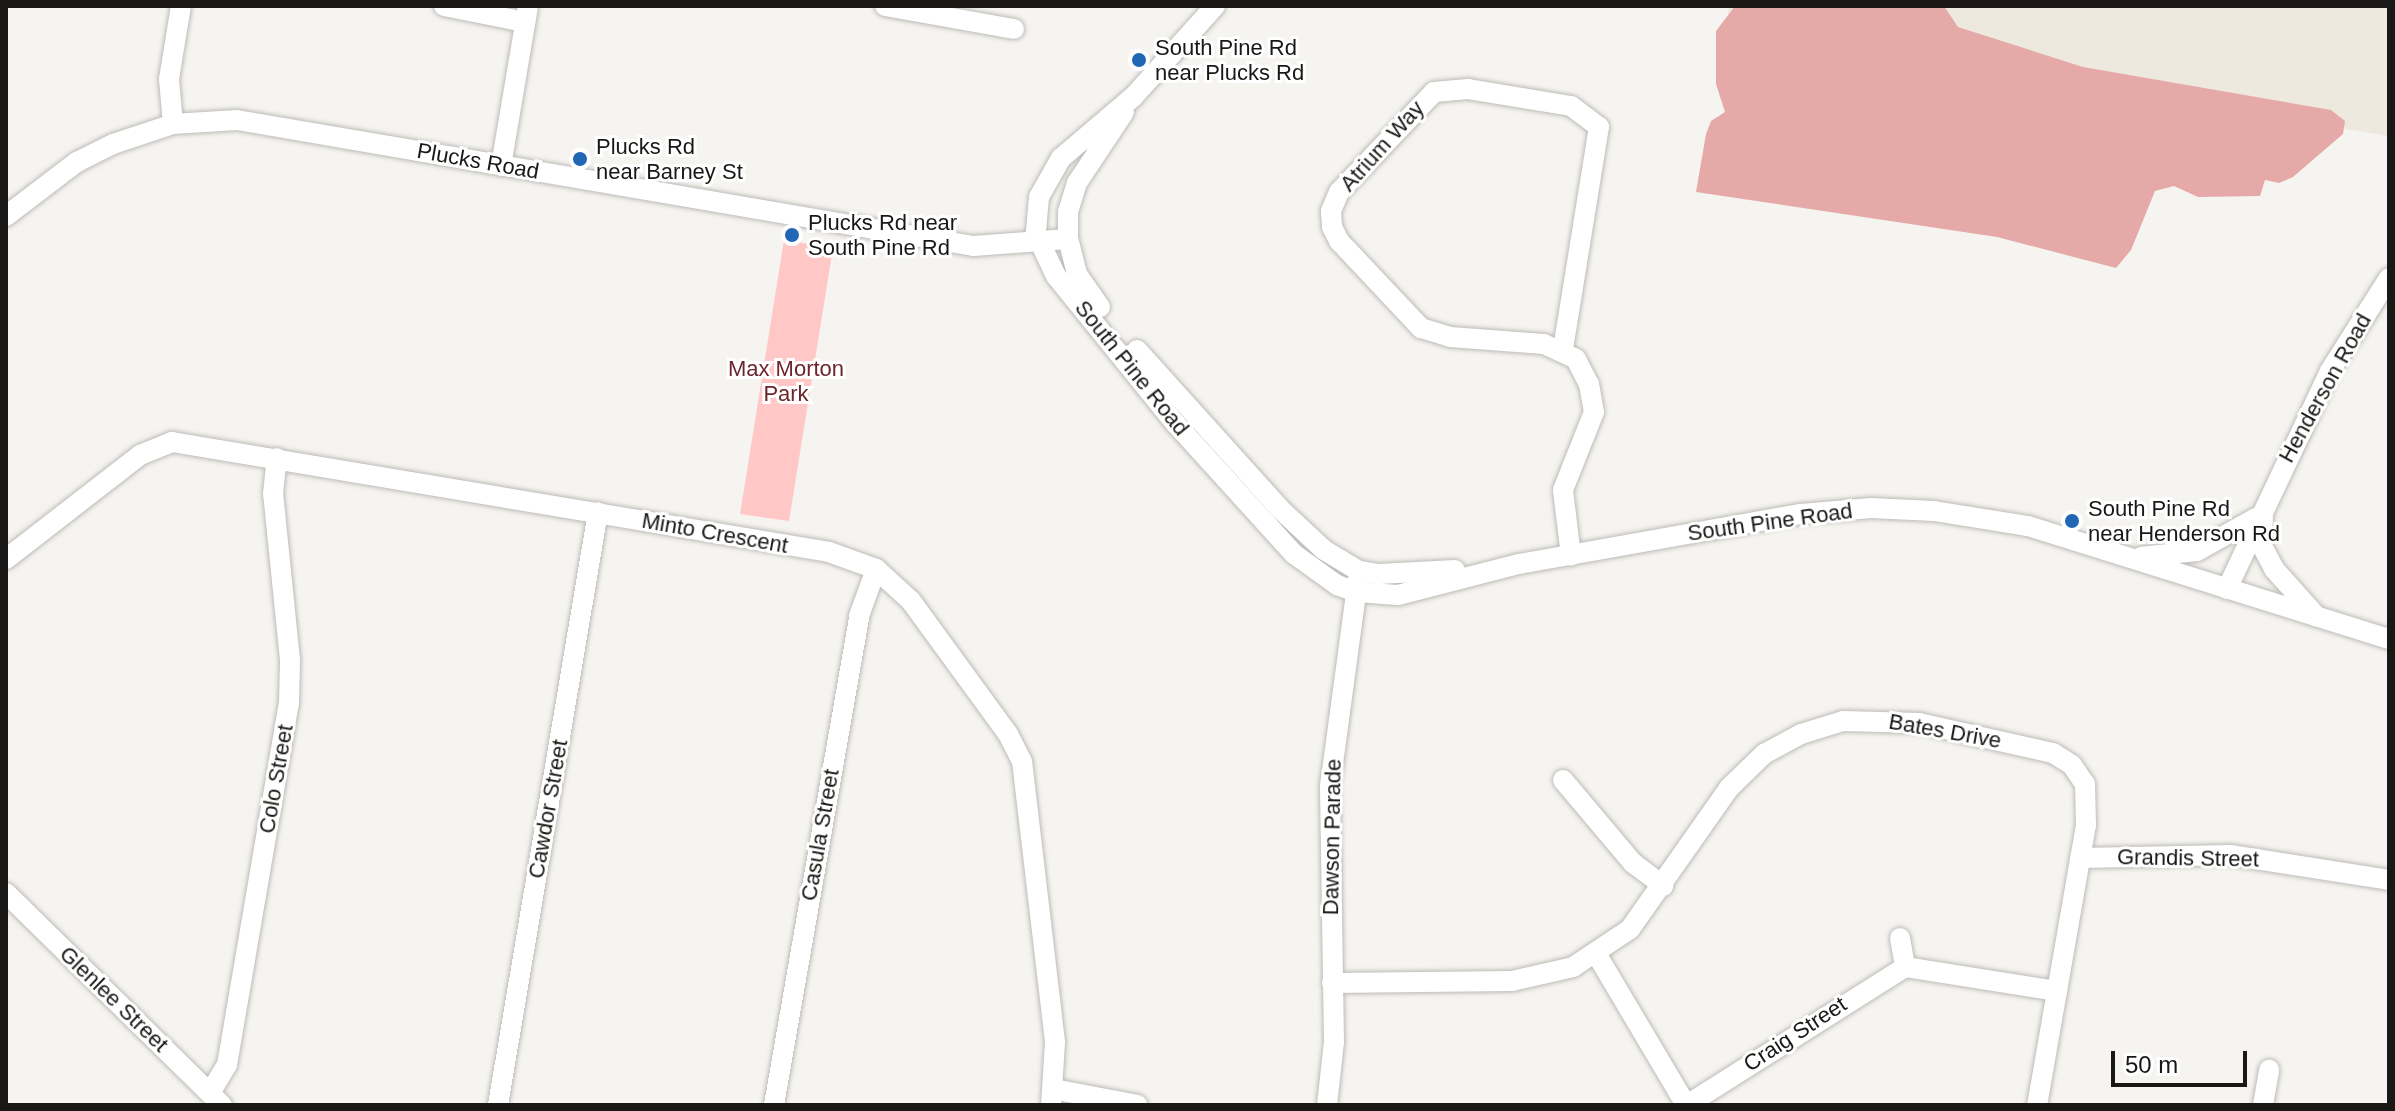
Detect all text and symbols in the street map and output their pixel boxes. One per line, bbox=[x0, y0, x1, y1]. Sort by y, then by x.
place label: South Pine Rd near Plucks Rd bbox=[1155, 34, 1304, 86]
marker: South Pine Rd near Plucks Rd bbox=[1130, 51, 1148, 69]
street label: Atrium Way bbox=[1334, 95, 1430, 197]
place label: Plucks Rd near Barney St bbox=[596, 133, 743, 184]
street label: Plucks Road bbox=[415, 137, 541, 185]
marker: Plucks Rd near Barney St bbox=[571, 150, 589, 168]
place label: Plucks Rd near South Pine Rd bbox=[808, 209, 957, 260]
marker: Plucks Rd near South Pine Rd bbox=[783, 226, 801, 244]
street label: South Pine Road bbox=[1069, 295, 1195, 441]
street label: Henderson Road bbox=[2273, 309, 2377, 467]
park label: Max Morton Park bbox=[728, 355, 844, 406]
place label: South Pine Rd near Henderson Rd bbox=[2088, 495, 2280, 546]
street label: South Pine Road bbox=[1686, 497, 1854, 547]
street label: Minto Crescent bbox=[640, 507, 790, 559]
marker: South Pine Rd near Henderson Rd bbox=[2063, 512, 2081, 530]
street label: Bates Drive bbox=[1887, 708, 2003, 754]
street label: Colo Street bbox=[253, 723, 299, 835]
street label: Cawdor Street bbox=[523, 737, 573, 881]
street label: Dawson Parade bbox=[1317, 759, 1347, 915]
street label: Casula Street bbox=[795, 767, 845, 903]
street label: Grandis Street bbox=[2117, 844, 2259, 872]
street label: Glenlee Street bbox=[54, 941, 174, 1057]
street label: Craig Street bbox=[1739, 991, 1851, 1077]
scale bar bbox=[2115, 1035, 2251, 1085]
text: 50 m bbox=[2125, 1051, 2178, 1078]

